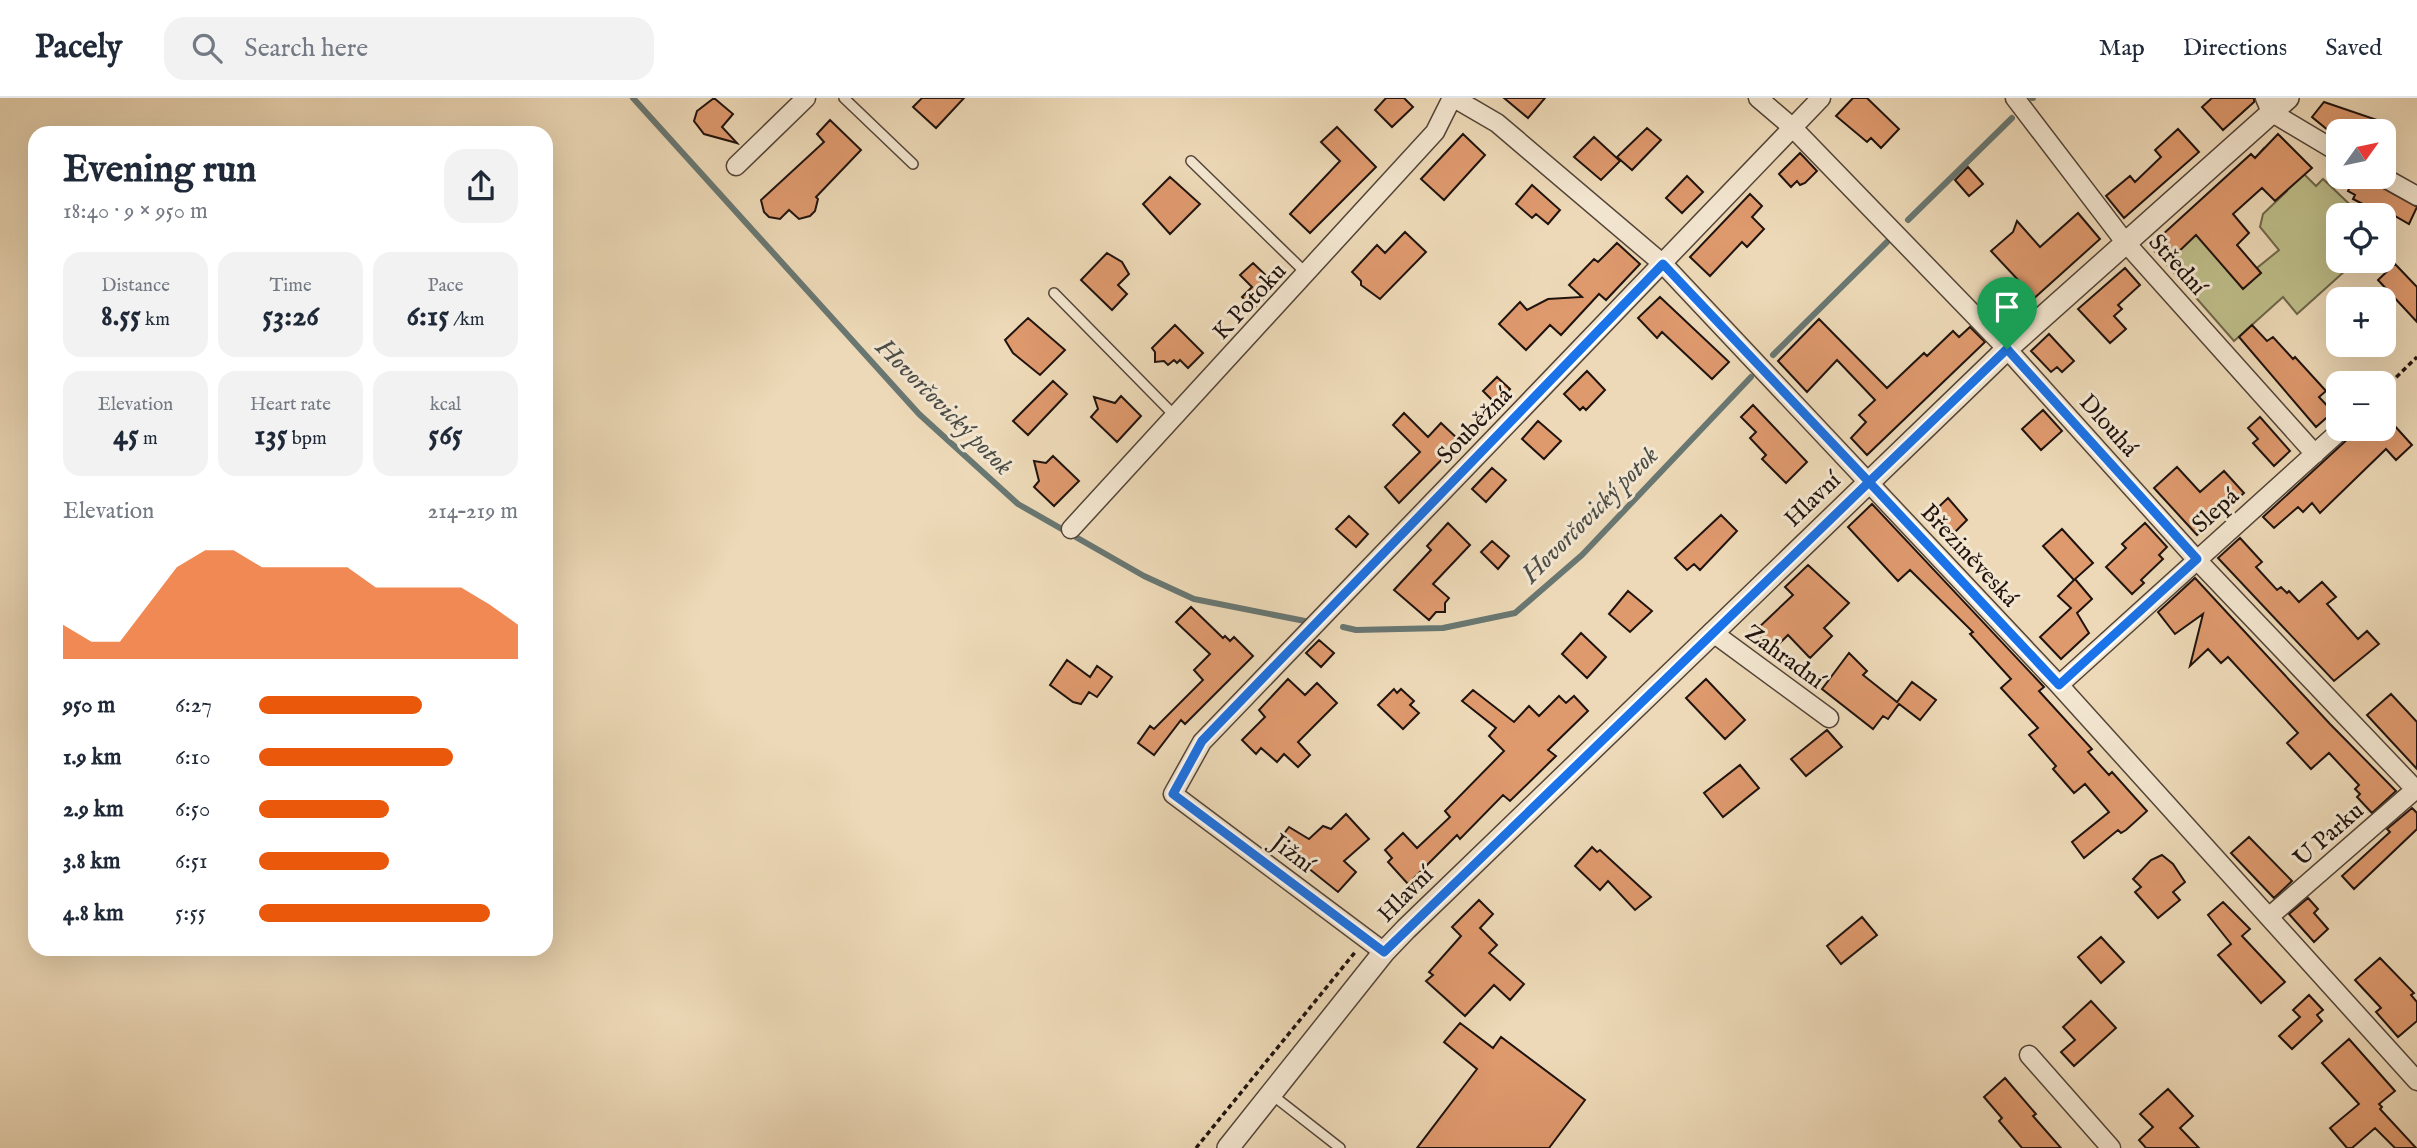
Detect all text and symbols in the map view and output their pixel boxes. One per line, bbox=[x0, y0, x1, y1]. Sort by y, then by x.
search box bbox=[164, 17, 654, 80]
text: Pacely bbox=[35, 27, 122, 69]
icon: search bbox=[188, 29, 226, 67]
text: Search here bbox=[244, 32, 368, 65]
text: Map bbox=[2099, 33, 2145, 64]
text: Directions bbox=[2183, 33, 2287, 64]
text: Saved bbox=[2325, 33, 2382, 64]
north arrow bbox=[2326, 119, 2396, 189]
map controls bbox=[2326, 119, 2396, 441]
text: Evening run bbox=[63, 147, 257, 195]
button: share bbox=[444, 149, 518, 223]
text: 18:40 · 9 × 950 m bbox=[63, 197, 208, 226]
button: locate bbox=[2326, 203, 2396, 273]
street label: Střední bbox=[2141, 228, 2214, 303]
street label: K Potoku bbox=[1206, 257, 1294, 347]
text: Distance bbox=[101, 274, 170, 298]
text: Time bbox=[269, 274, 312, 298]
text: Pace bbox=[428, 274, 463, 298]
pin bbox=[1977, 277, 2037, 349]
button: + bbox=[2326, 287, 2396, 357]
icon: arrive bbox=[1988, 288, 2026, 326]
text: 8.55 bbox=[101, 298, 141, 336]
text: 53:26 bbox=[262, 298, 319, 336]
text: 6:15 bbox=[406, 298, 449, 336]
text: km bbox=[141, 308, 170, 332]
text: /km bbox=[449, 308, 485, 332]
water label: Hovorčovický potok bbox=[868, 331, 1020, 483]
button: − bbox=[2326, 371, 2396, 441]
street label: Souběžná bbox=[1431, 380, 1520, 471]
street label: Dlouhá bbox=[2072, 388, 2145, 464]
text: Elevation bbox=[98, 393, 173, 417]
text: Heart rate bbox=[250, 393, 331, 417]
text: kcal bbox=[430, 393, 461, 417]
text: 45 bbox=[113, 417, 139, 455]
text: 135 bbox=[254, 417, 288, 455]
text: 565 bbox=[428, 417, 463, 455]
text: m bbox=[139, 427, 158, 451]
text: bpm bbox=[288, 427, 327, 451]
water label: Hovorčovický potok bbox=[1514, 439, 1666, 591]
street label: Hlavní bbox=[1778, 465, 1849, 535]
street label: Slepá bbox=[2186, 481, 2247, 540]
text: Elevation bbox=[63, 497, 154, 526]
text: 214–219 m bbox=[427, 497, 518, 526]
street label: Březiněveská bbox=[1913, 498, 2025, 615]
street label: Zahradní bbox=[1738, 618, 1831, 697]
text: 950 m bbox=[63, 691, 115, 720]
text: 6:27 bbox=[175, 691, 212, 720]
text: 1.9 km bbox=[63, 743, 122, 772]
text: 6:10 bbox=[175, 743, 211, 772]
text: 2.9 km bbox=[63, 795, 124, 824]
text: 6:50 bbox=[175, 795, 210, 824]
street label: U Parku bbox=[2287, 796, 2371, 874]
street label: Jižní bbox=[1262, 826, 1321, 881]
text: 3.8 km bbox=[63, 847, 121, 876]
text: 6:51 bbox=[175, 847, 208, 876]
street label: Hlavní bbox=[1371, 859, 1442, 930]
text: 4.8 km bbox=[63, 899, 124, 928]
text: 5:55 bbox=[175, 899, 206, 928]

